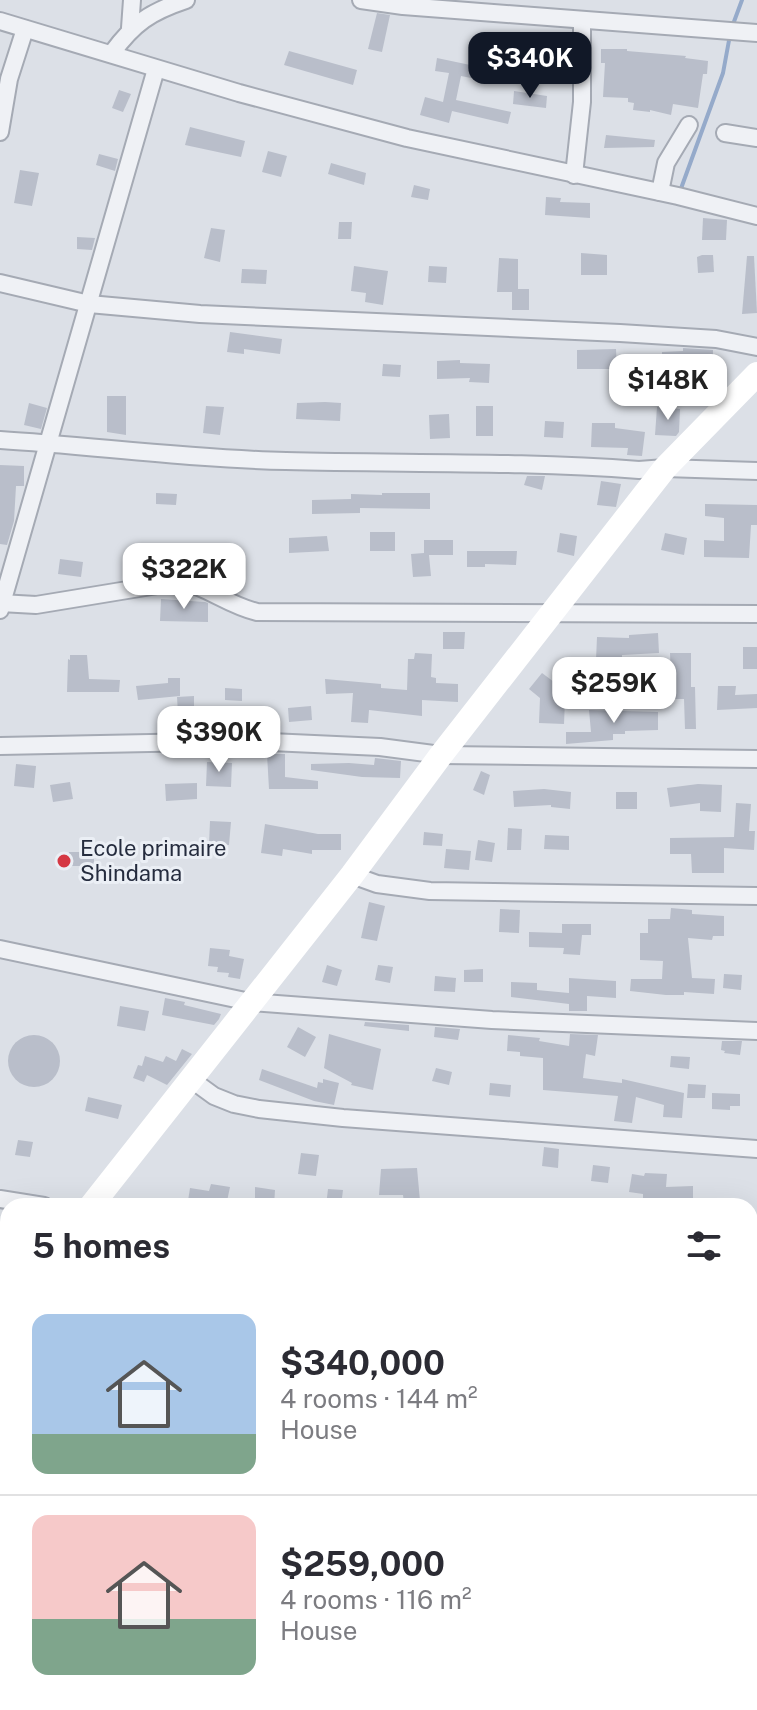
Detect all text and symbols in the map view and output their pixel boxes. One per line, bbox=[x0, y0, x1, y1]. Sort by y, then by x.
pin: $340K bbox=[474, 32, 586, 100]
text: $340K bbox=[486, 42, 574, 73]
pin: $148K bbox=[612, 354, 724, 422]
text: $148K bbox=[627, 364, 709, 395]
pin: $322K bbox=[128, 543, 240, 611]
text: $322K bbox=[141, 553, 227, 584]
pin: $259K bbox=[558, 657, 670, 725]
text: $259K bbox=[570, 667, 658, 698]
pin: $390K bbox=[163, 706, 275, 774]
text: $390K bbox=[175, 716, 263, 747]
place label: Ecole primaire Shindama bbox=[80, 835, 227, 886]
marker: Ecole primaire Shindama bbox=[55, 852, 73, 870]
icon: filters bbox=[682, 1224, 726, 1268]
text: 5 homes bbox=[32, 1226, 170, 1266]
text: $340,000 bbox=[280, 1343, 445, 1383]
icon: home bbox=[96, 1346, 192, 1442]
text: 4 rooms · 144 m² bbox=[280, 1383, 478, 1414]
text: House bbox=[280, 1414, 357, 1445]
text: $259,000 bbox=[280, 1544, 445, 1584]
icon: home bbox=[96, 1547, 192, 1643]
text: 4 rooms · 116 m² bbox=[280, 1584, 472, 1615]
text: House bbox=[280, 1615, 357, 1646]

